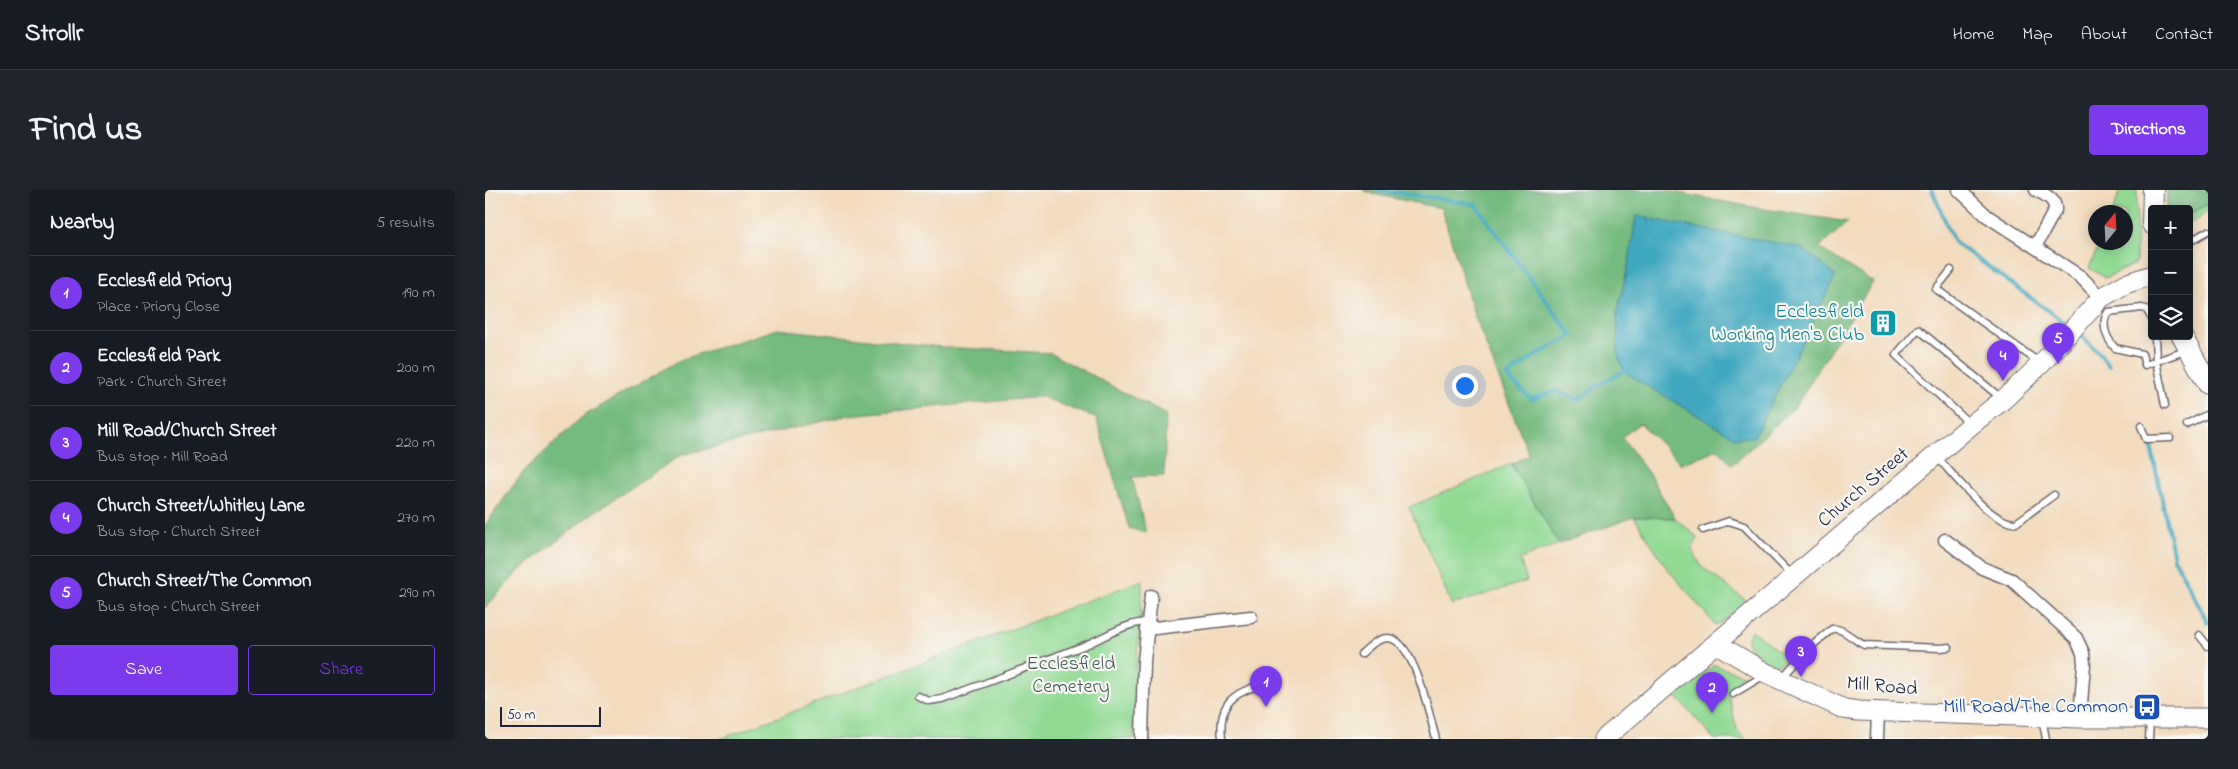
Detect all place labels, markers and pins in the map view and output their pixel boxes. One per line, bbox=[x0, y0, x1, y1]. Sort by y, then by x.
place label: Ecclesfield Working Men's Club bbox=[1711, 298, 1864, 351]
building icon: Ecclesfield Working Men's Club bbox=[1868, 308, 1898, 338]
pin: 5 bbox=[2042, 323, 2074, 364]
pin: 4 bbox=[1987, 340, 2019, 381]
pin: 3 bbox=[1785, 636, 1817, 677]
pin: 1 bbox=[1250, 666, 1282, 707]
pin: 2 bbox=[1696, 672, 1728, 713]
bus stop icon: Mill Road/The Common bbox=[2132, 692, 2162, 722]
place label: Mill Road/The Common bbox=[1943, 693, 2128, 722]

